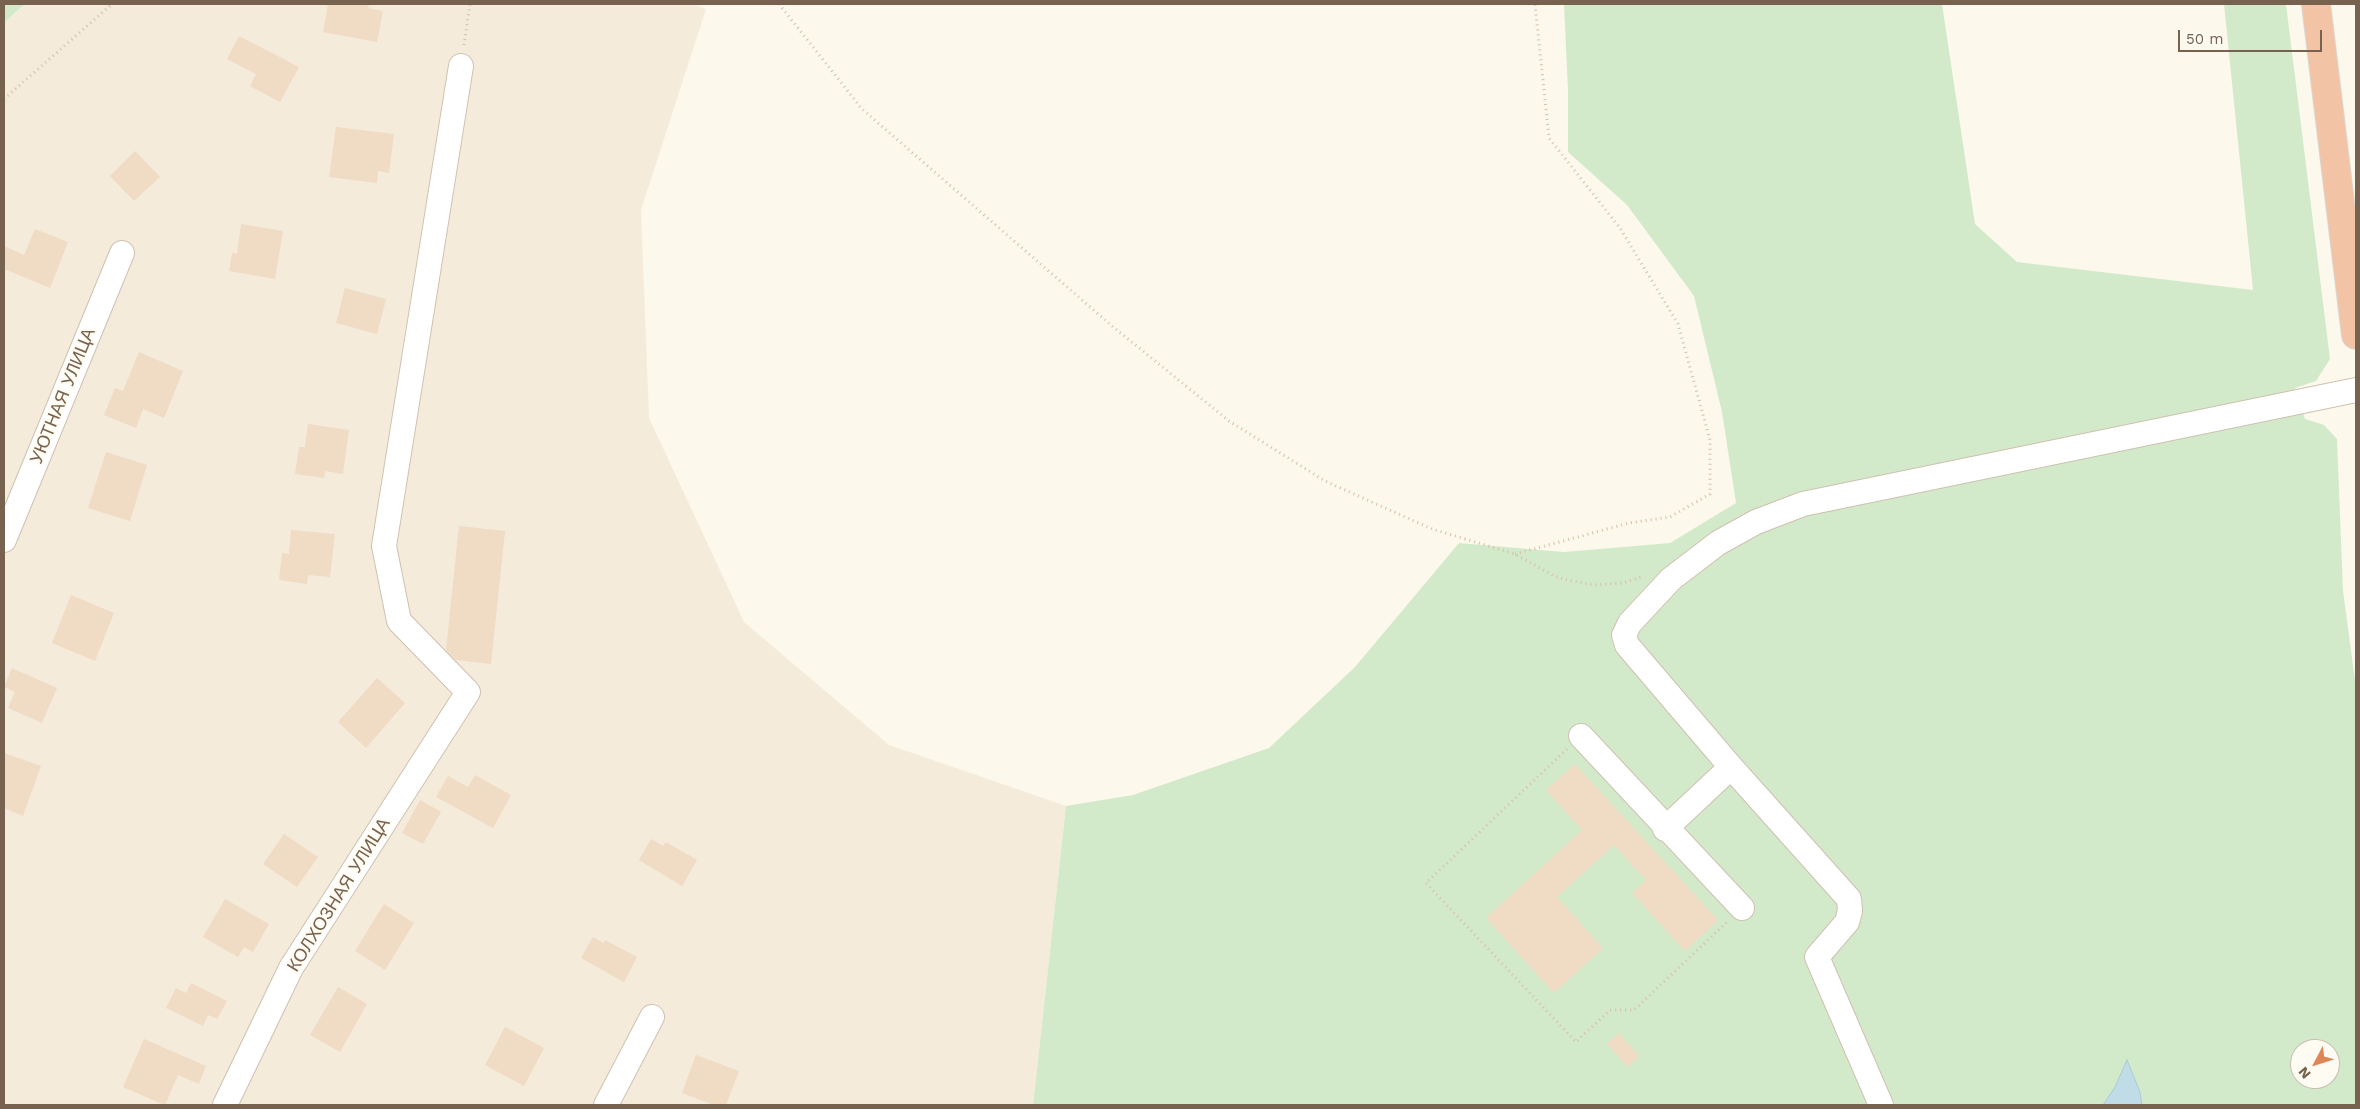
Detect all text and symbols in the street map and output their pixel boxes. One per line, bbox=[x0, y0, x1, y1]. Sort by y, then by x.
scale bar bbox=[2180, 20, 2324, 52]
text: 50 m bbox=[2186, 30, 2223, 48]
street label: УЮТНАЯ УЛИЦА bbox=[26, 325, 100, 467]
street label: КОЛХОЗНАЯ УЛИЦА bbox=[283, 814, 395, 976]
north arrow bbox=[2290, 1039, 2340, 1089]
text: N bbox=[2295, 1064, 2314, 1082]

